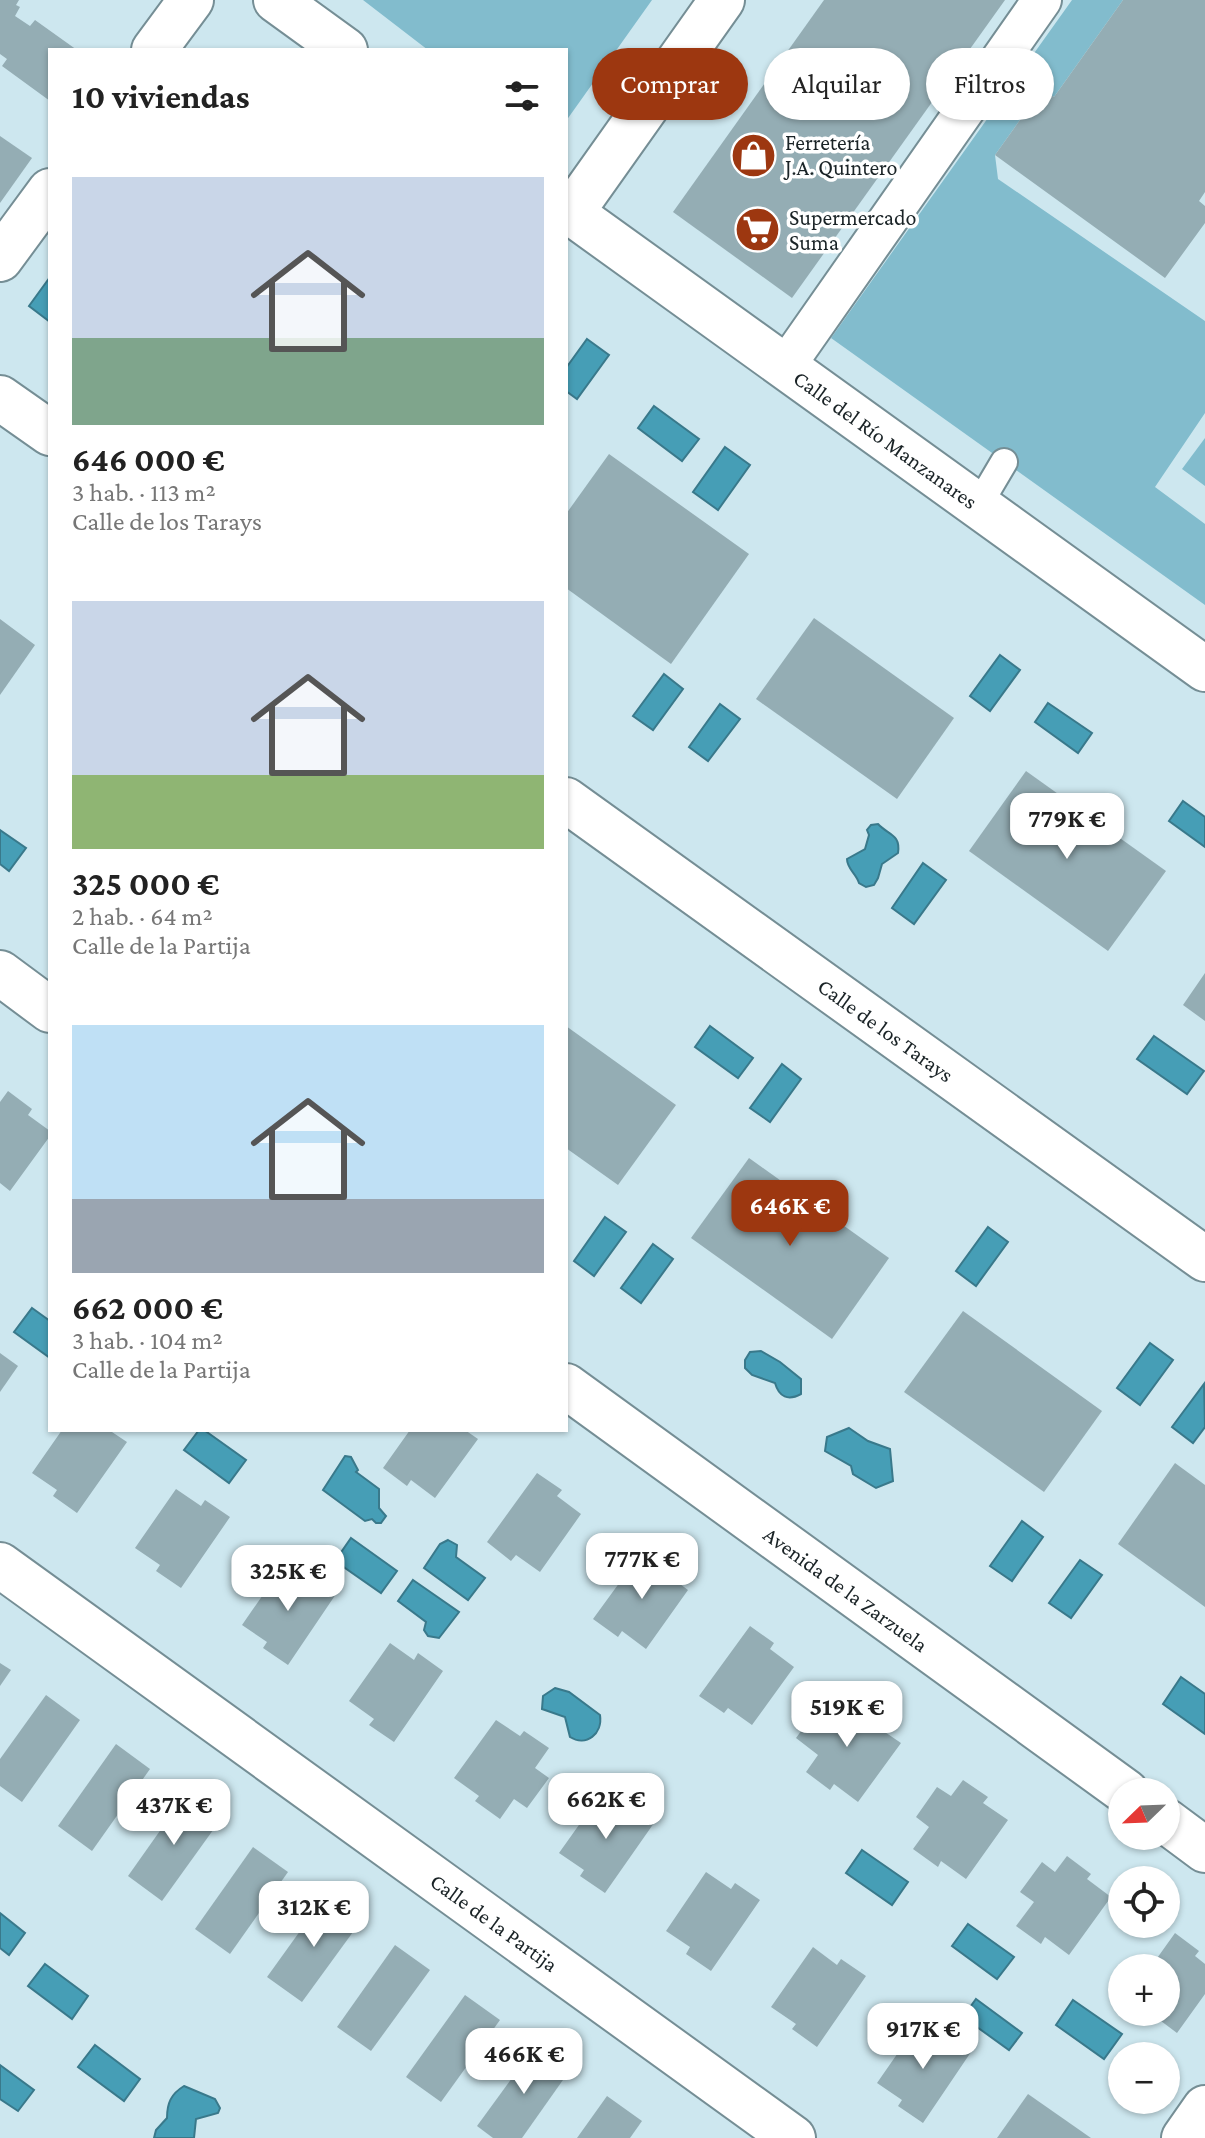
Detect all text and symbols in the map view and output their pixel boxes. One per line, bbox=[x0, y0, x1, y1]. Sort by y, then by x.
chip: Comprar bbox=[592, 48, 748, 120]
chip: Alquilar bbox=[764, 48, 910, 120]
chip: Filtros bbox=[926, 48, 1054, 120]
icon: filters bbox=[500, 74, 544, 118]
text: 10 viviendas bbox=[72, 78, 249, 115]
place label: Ferretería J.A. Quintero bbox=[783, 130, 897, 180]
shop icon: Ferretería J.A. Quintero bbox=[730, 131, 778, 179]
place label: Supermercado Suma bbox=[789, 205, 917, 255]
supermarket icon: Supermercado Suma bbox=[734, 206, 782, 254]
icon: home bbox=[236, 229, 380, 373]
street label: Calle del Río Manzanares bbox=[789, 365, 982, 514]
text: 646 000 € bbox=[72, 441, 225, 478]
text: 3 hab. · 113 m² bbox=[72, 478, 216, 507]
text: Calle de los Tarays bbox=[72, 507, 262, 536]
icon: home bbox=[236, 653, 380, 797]
pin: 779K € bbox=[1002, 793, 1132, 861]
text: 779K € bbox=[1028, 804, 1106, 833]
text: 325 000 € bbox=[72, 865, 220, 902]
text: 2 hab. · 64 m² bbox=[72, 902, 213, 931]
text: Calle de la Partija bbox=[72, 931, 251, 960]
street label: Calle de los Tarays bbox=[813, 973, 958, 1087]
icon: home bbox=[236, 1077, 380, 1221]
pin: 646K € bbox=[725, 1180, 855, 1248]
text: 646K € bbox=[749, 1191, 831, 1220]
text: 662 000 € bbox=[72, 1289, 223, 1326]
text: 3 hab. · 104 m² bbox=[72, 1326, 223, 1355]
text: Calle de la Partija bbox=[72, 1355, 251, 1384]
street label: Avenida de la Zarzuela bbox=[759, 1522, 933, 1657]
pin: 777K € bbox=[577, 1533, 707, 1601]
text: 777K € bbox=[604, 1544, 680, 1573]
pin: 325K € bbox=[223, 1545, 353, 1613]
text: 325K € bbox=[249, 1556, 327, 1585]
pin: 519K € bbox=[782, 1681, 912, 1749]
text: 519K € bbox=[809, 1692, 885, 1721]
pin: 662K € bbox=[541, 1773, 671, 1841]
north arrow bbox=[1108, 1778, 1180, 1850]
map controls bbox=[1108, 1778, 1180, 2114]
pin: 437K € bbox=[109, 1779, 239, 1847]
text: 662K € bbox=[566, 1784, 646, 1813]
text: 437K € bbox=[135, 1790, 213, 1819]
button: locate bbox=[1108, 1866, 1180, 1938]
street label: Calle de la Partija bbox=[425, 1868, 563, 1977]
pin: 312K € bbox=[249, 1881, 379, 1949]
text: 312K € bbox=[277, 1892, 351, 1921]
button: + bbox=[1108, 1954, 1180, 2026]
pin: 917K € bbox=[858, 2003, 988, 2071]
text: 917K € bbox=[885, 2014, 961, 2043]
pin: 466K € bbox=[459, 2028, 589, 2096]
text: 466K € bbox=[483, 2039, 565, 2068]
button: − bbox=[1108, 2042, 1180, 2114]

